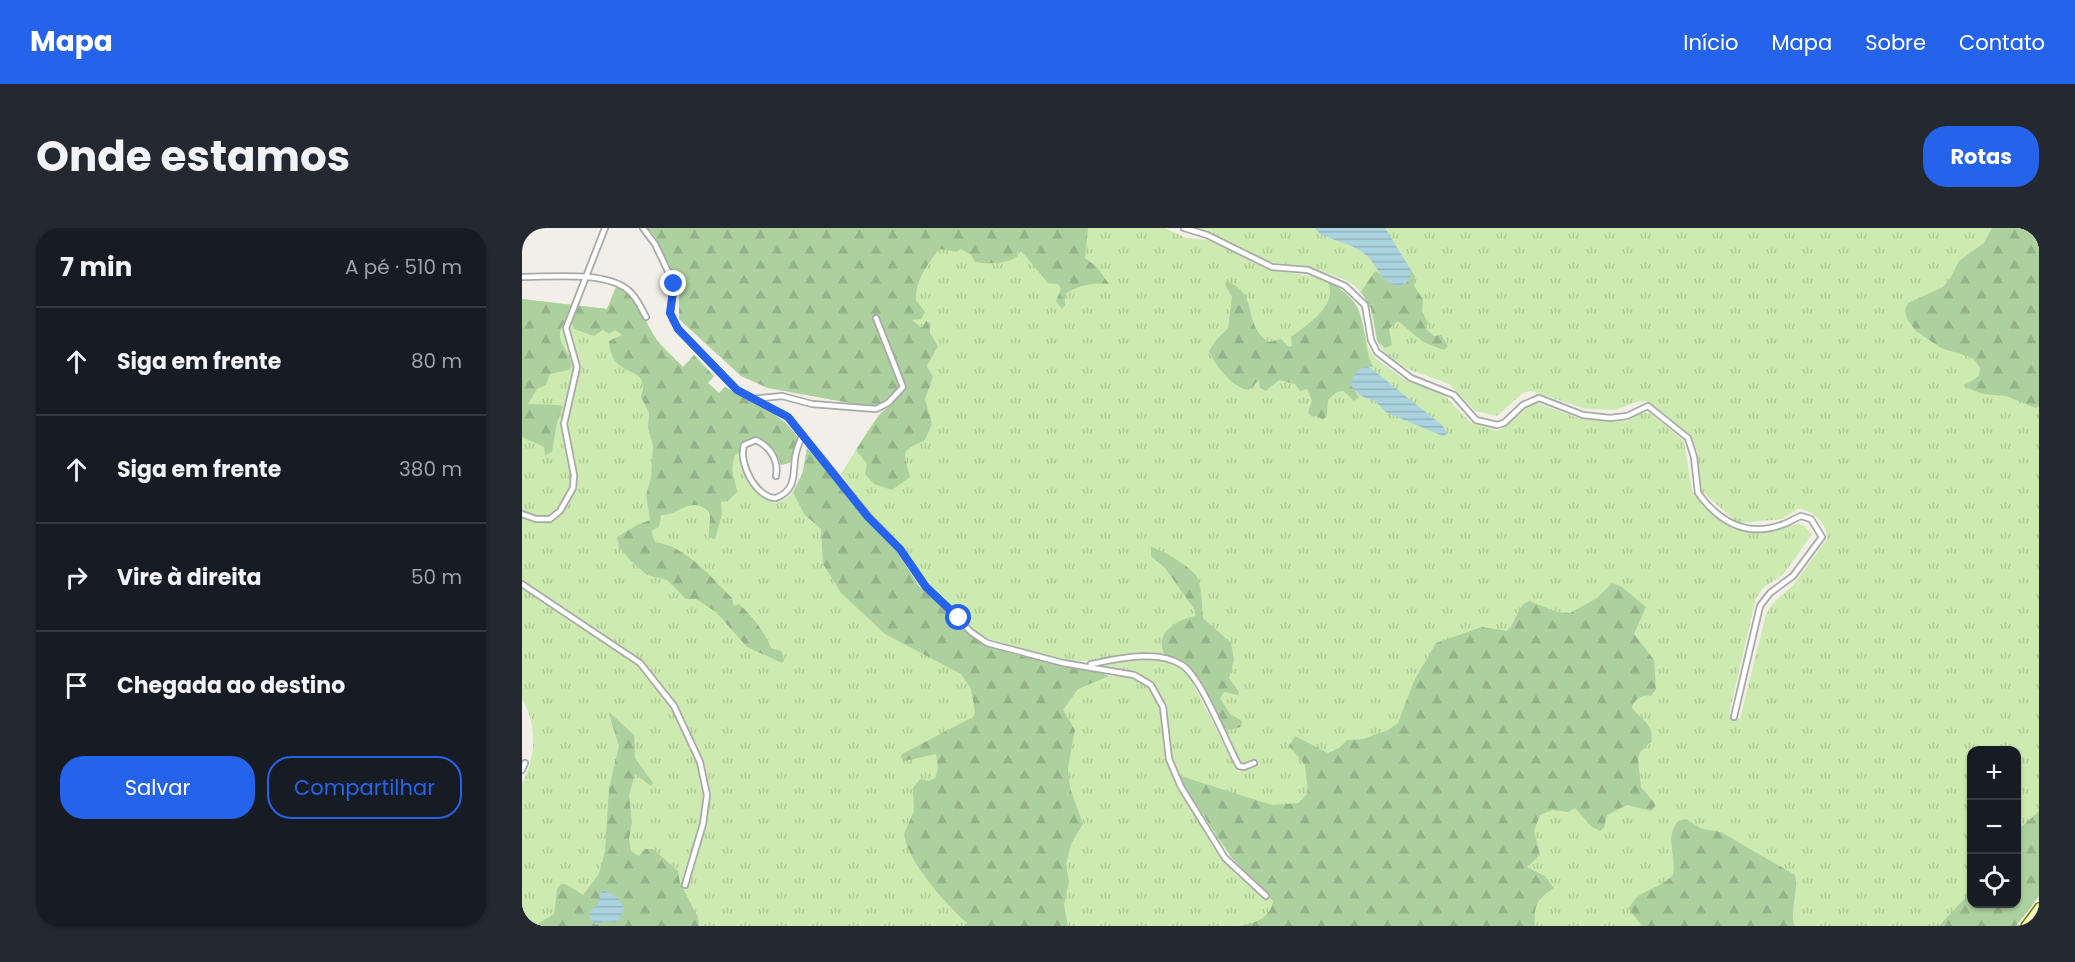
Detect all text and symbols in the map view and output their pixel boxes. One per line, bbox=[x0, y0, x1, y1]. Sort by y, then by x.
text: Mapa bbox=[30, 22, 113, 61]
text: Início bbox=[1683, 28, 1738, 57]
text: Mapa bbox=[1771, 28, 1832, 57]
text: Sobre bbox=[1865, 28, 1926, 57]
text: Contato bbox=[1959, 28, 2045, 57]
button: Rotas bbox=[1923, 126, 2039, 187]
text: Onde estamos bbox=[36, 127, 350, 186]
text: 7 min bbox=[60, 249, 132, 285]
text: A pé · 510 m bbox=[345, 253, 462, 281]
route end bbox=[660, 270, 686, 296]
icon: ahead bbox=[60, 345, 93, 378]
text: Siga em frente bbox=[117, 346, 281, 377]
text: 80 m bbox=[411, 347, 462, 375]
icon: ahead bbox=[60, 453, 93, 486]
text: Siga em frente bbox=[117, 454, 281, 485]
text: 380 m bbox=[399, 455, 462, 483]
icon: right bbox=[60, 561, 93, 594]
text: Vire à direita bbox=[117, 562, 262, 593]
text: 50 m bbox=[411, 563, 462, 591]
route start bbox=[945, 604, 971, 630]
icon: arrive bbox=[60, 669, 93, 702]
text: Chegada ao destino bbox=[117, 670, 345, 701]
map controls bbox=[1967, 746, 2021, 908]
button: + bbox=[1967, 746, 2021, 800]
button: Salvar bbox=[60, 756, 255, 819]
button: Compartilhar bbox=[267, 756, 462, 819]
button: − bbox=[1967, 800, 2021, 854]
button: locate bbox=[1967, 854, 2021, 908]

